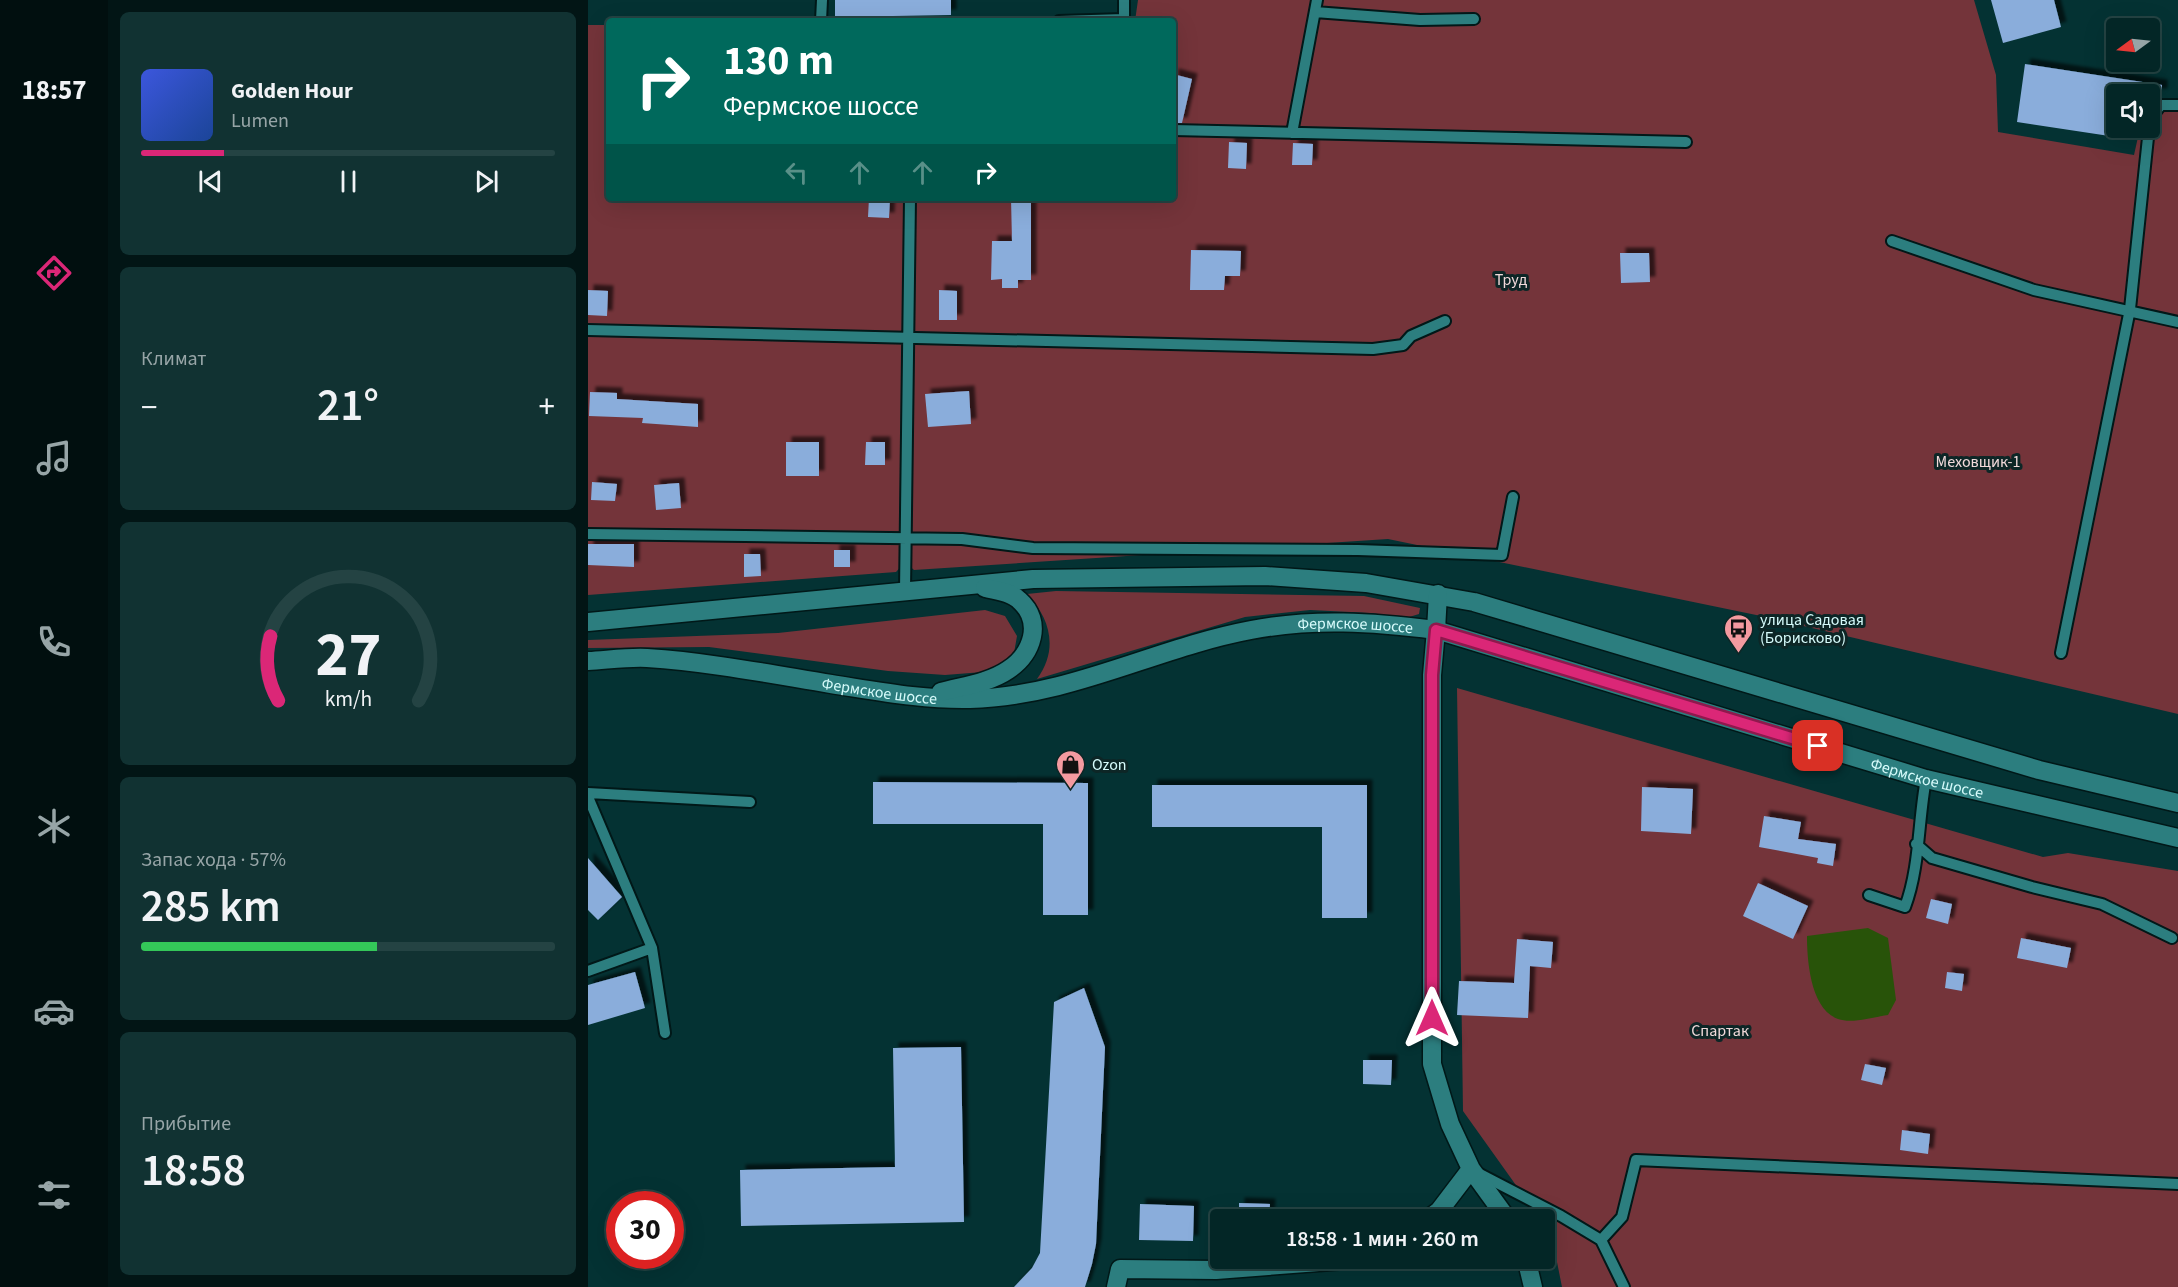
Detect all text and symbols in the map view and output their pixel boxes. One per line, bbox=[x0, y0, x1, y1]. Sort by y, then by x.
north arrow bbox=[2106, 18, 2160, 72]
map controls bbox=[2106, 18, 2160, 138]
text: 130 m bbox=[723, 31, 834, 91]
icon: right bbox=[624, 42, 702, 120]
text: 18:57 bbox=[21, 71, 87, 110]
text: Golden Hour bbox=[231, 75, 353, 107]
button: sound bbox=[2106, 84, 2160, 138]
text: Фермское шоссе bbox=[723, 87, 919, 126]
text: Lumen bbox=[231, 107, 289, 135]
icon: left bbox=[780, 156, 813, 189]
icon: ahead bbox=[843, 156, 876, 189]
icon: ahead bbox=[906, 156, 939, 189]
icon: right bbox=[969, 156, 1002, 189]
icon: previous bbox=[194, 165, 227, 198]
icon: pause bbox=[332, 165, 365, 198]
icon: next bbox=[470, 165, 503, 198]
icon: directions bbox=[33, 252, 75, 294]
park label: Труд bbox=[1495, 269, 1528, 291]
text: Климат bbox=[141, 345, 207, 373]
text: 21° bbox=[317, 374, 379, 438]
text: − bbox=[141, 384, 157, 431]
text: + bbox=[539, 384, 555, 431]
icon: music bbox=[33, 437, 75, 479]
park label: Меховщик-1 bbox=[1936, 451, 2020, 473]
place label: улица Садовая (Борисково) bbox=[1760, 609, 1864, 649]
text: 27 bbox=[315, 611, 381, 700]
street label: Фермское шоссе bbox=[1297, 612, 1414, 639]
bus stop icon: улица Садовая (Борисково) bbox=[1723, 612, 1755, 654]
icon: phone bbox=[33, 621, 75, 663]
street label: Фермское шоссе bbox=[820, 673, 938, 710]
text: km/h bbox=[324, 684, 372, 715]
pin bbox=[1792, 720, 1843, 771]
icon: arrive bbox=[1801, 729, 1834, 762]
shop icon: Ozon bbox=[1055, 748, 1087, 790]
street label: Фермское шоссе bbox=[1868, 753, 1986, 804]
place label: Ozon bbox=[1092, 754, 1127, 776]
icon: climate bbox=[33, 805, 75, 847]
text: Запас хода · 57% bbox=[141, 846, 286, 874]
text: 285 km bbox=[141, 875, 281, 939]
position arrow bbox=[1400, 986, 1464, 1050]
icon: car bbox=[33, 990, 75, 1032]
park label: Спартак bbox=[1691, 1020, 1749, 1042]
text: Прибытие bbox=[141, 1110, 231, 1138]
text: 18:58 bbox=[141, 1139, 246, 1203]
icon: filters bbox=[33, 1174, 75, 1216]
speed limit sign: 30 bbox=[606, 1191, 684, 1269]
text: 18:58 · 1 мин · 260 m bbox=[1286, 1223, 1479, 1255]

